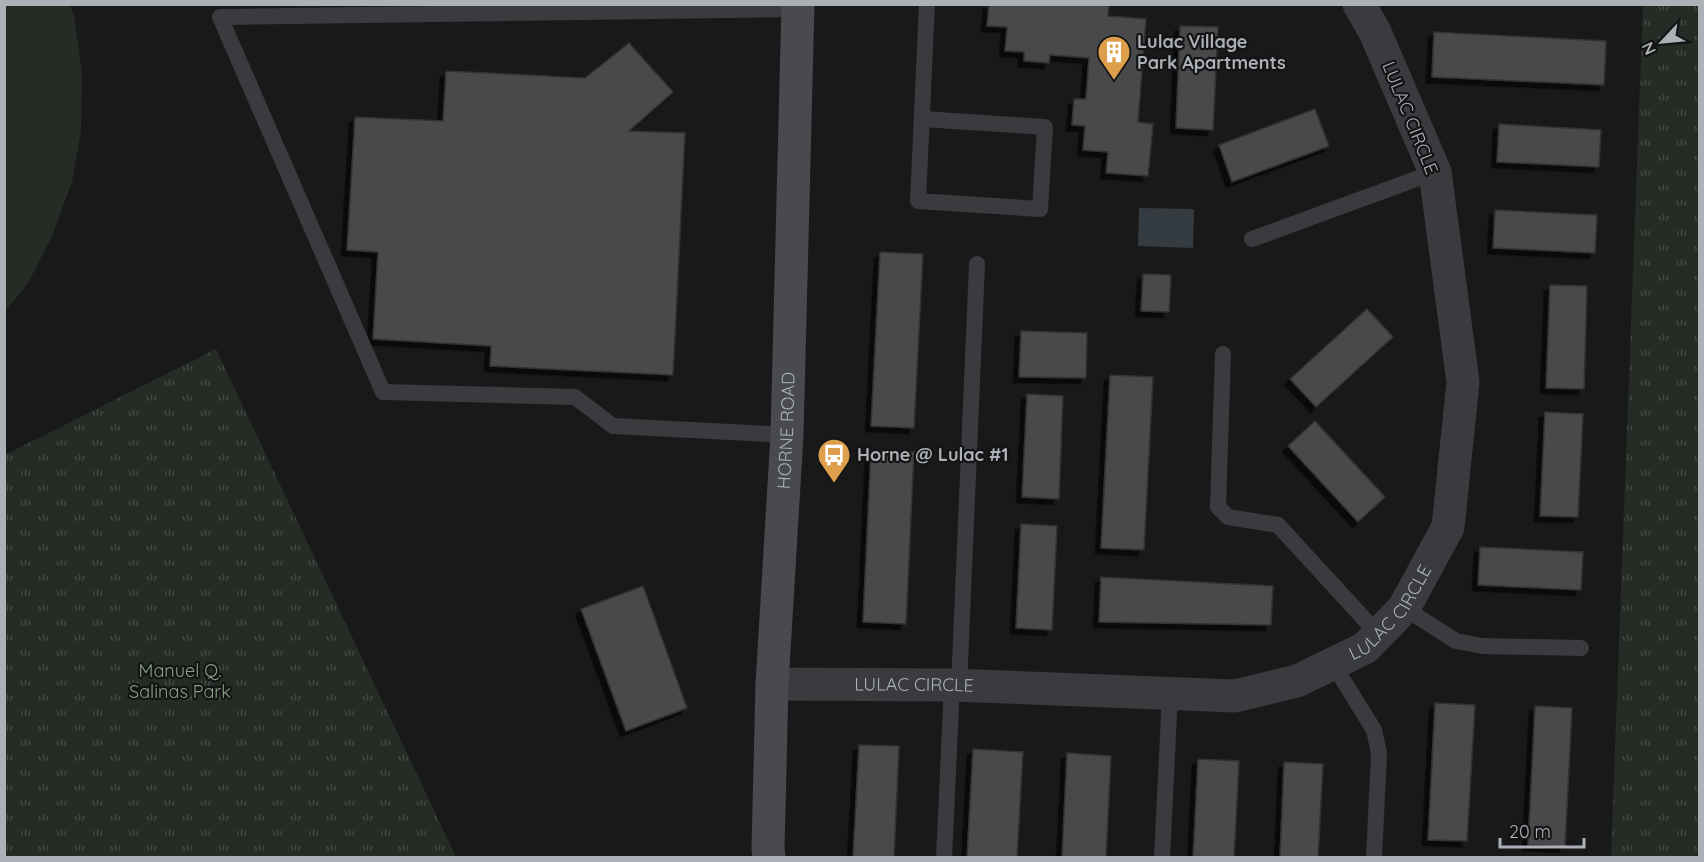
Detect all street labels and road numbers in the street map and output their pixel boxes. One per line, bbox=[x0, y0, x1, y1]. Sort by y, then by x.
street label: LULAC CIRCLE bbox=[1377, 58, 1444, 178]
street label: HORNE ROAD bbox=[772, 372, 800, 490]
street label: LULAC CIRCLE bbox=[1345, 561, 1436, 665]
street label: LULAC CIRCLE bbox=[854, 672, 974, 697]

